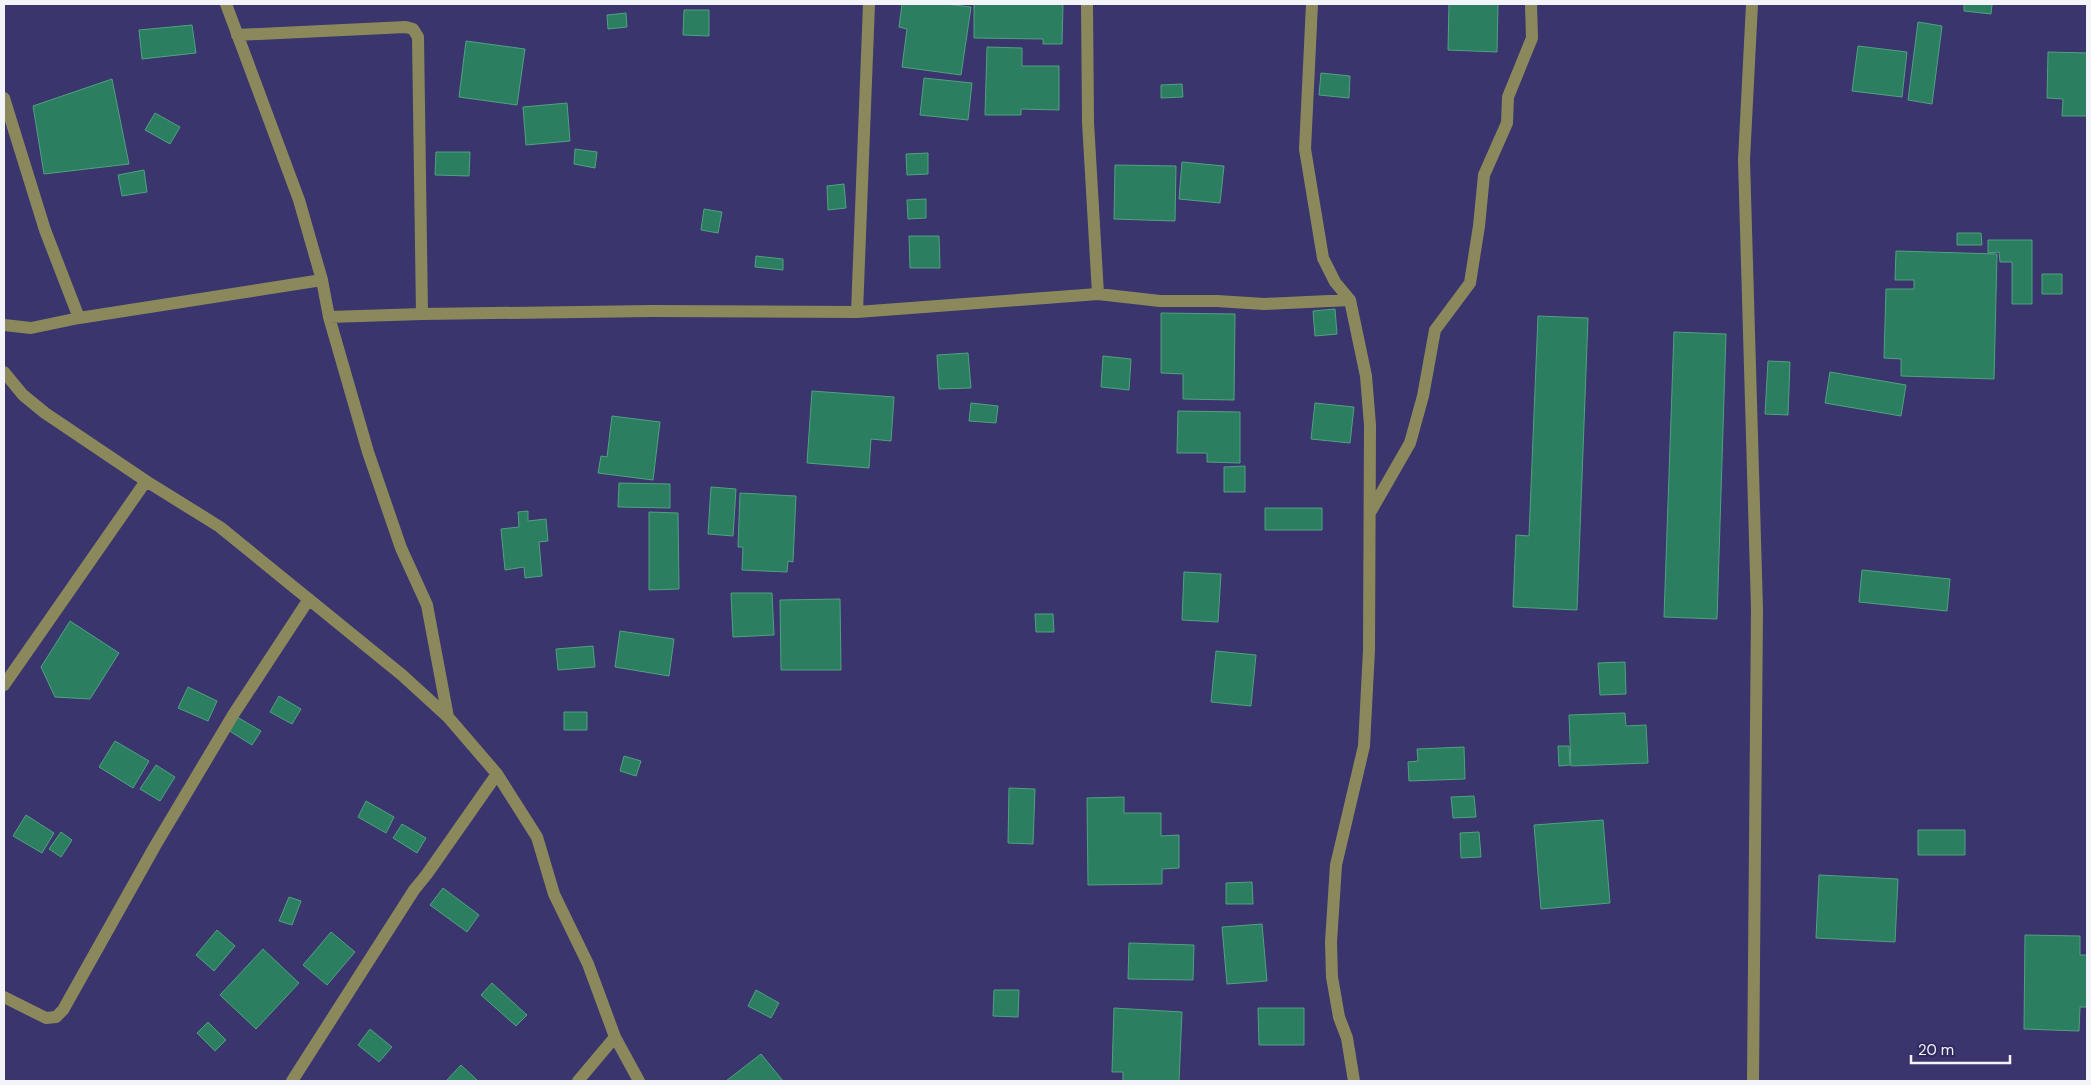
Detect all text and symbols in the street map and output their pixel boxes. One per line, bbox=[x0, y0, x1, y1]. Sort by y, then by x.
scale bar bbox=[1911, 1032, 2010, 1064]
text: 20 m bbox=[1918, 1040, 1954, 1060]

